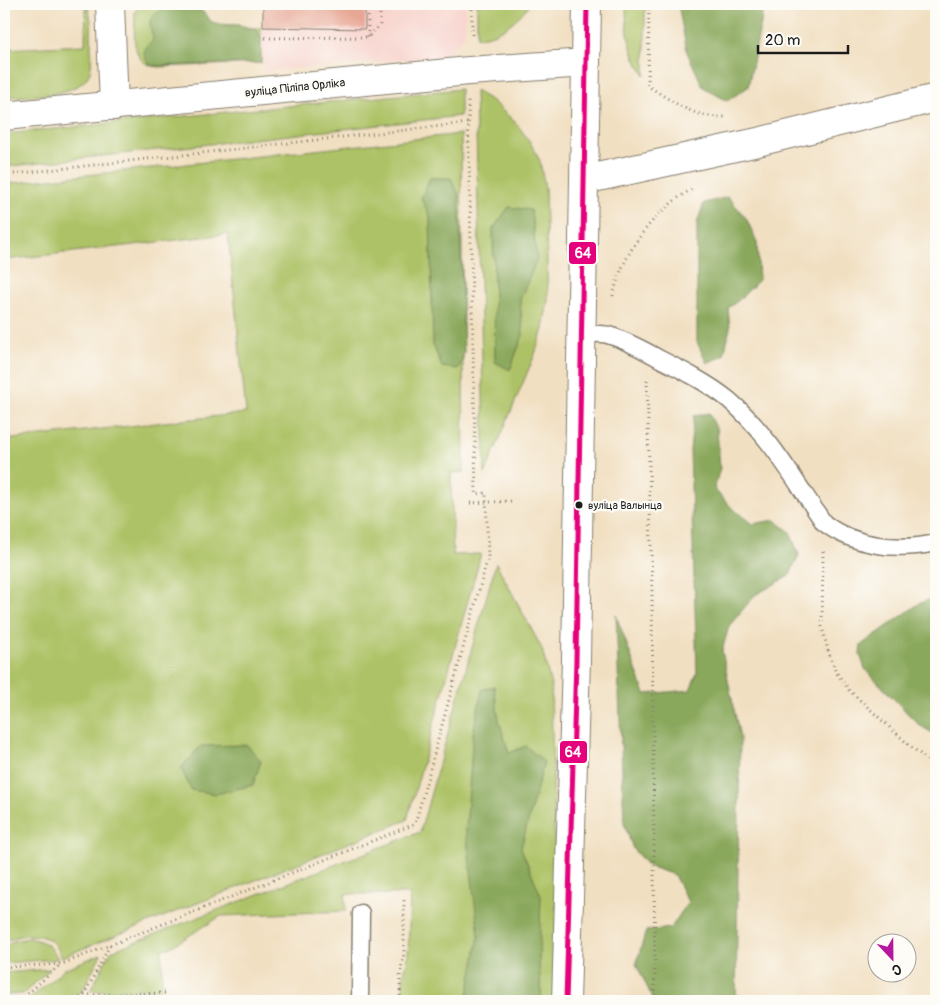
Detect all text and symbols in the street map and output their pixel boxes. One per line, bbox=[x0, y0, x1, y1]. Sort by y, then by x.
scale bar bbox=[758, 22, 848, 54]
text: 20 m bbox=[765, 31, 800, 50]
street label: вуліца Піліпа Орліка bbox=[244, 75, 346, 101]
line badge: 64 bbox=[568, 241, 597, 265]
text: 64 bbox=[575, 245, 592, 262]
place label: вуліца Валынца bbox=[588, 499, 662, 512]
marker: вуліца Валынца bbox=[574, 500, 584, 510]
line badge: 64 bbox=[559, 740, 588, 764]
text: 64 bbox=[565, 744, 582, 761]
north arrow bbox=[868, 932, 918, 982]
text: С bbox=[889, 960, 904, 979]

